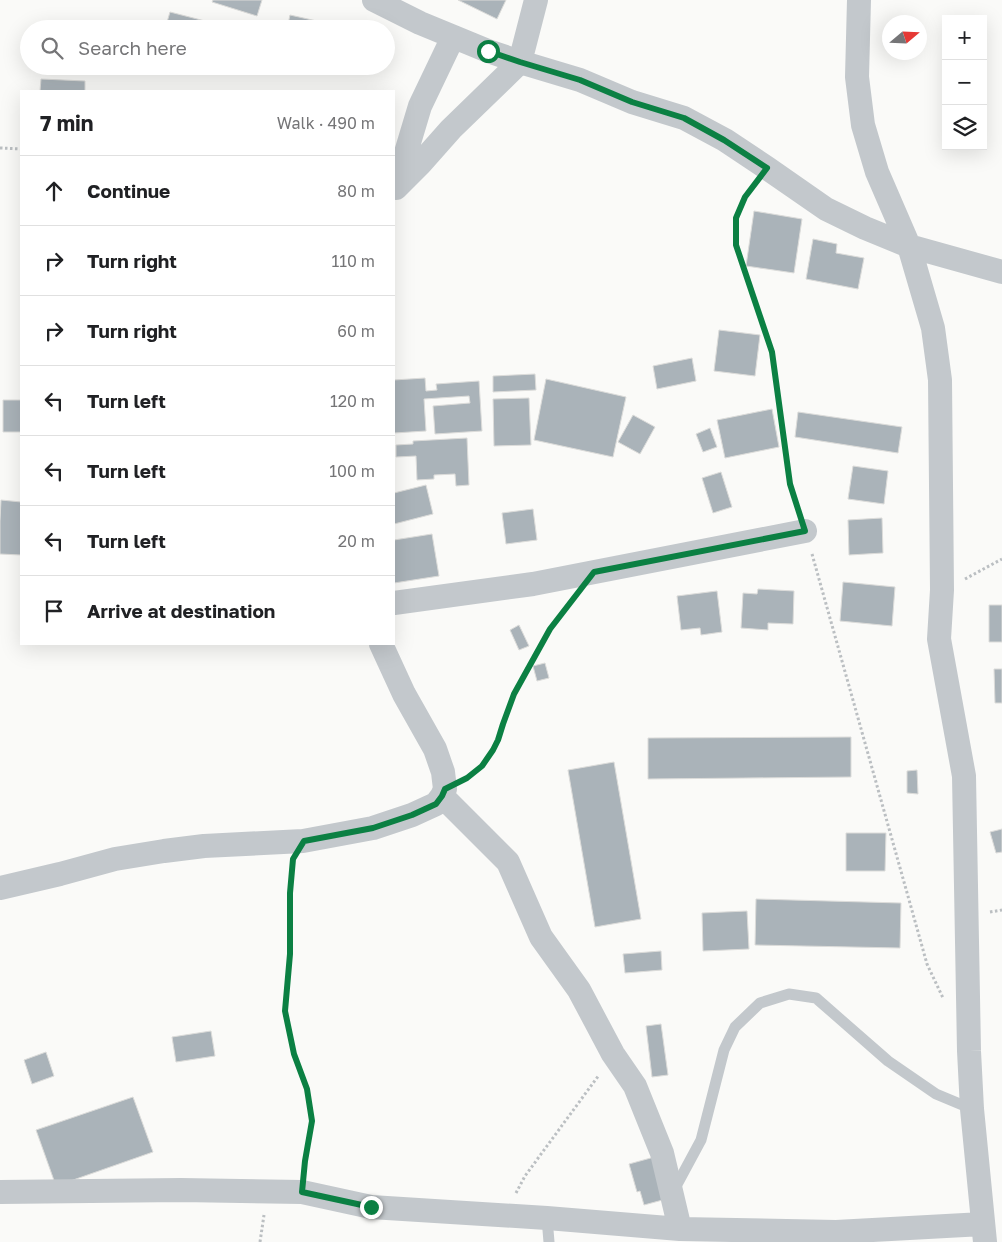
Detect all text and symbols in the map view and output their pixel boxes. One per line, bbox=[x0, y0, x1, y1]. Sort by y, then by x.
north arrow bbox=[882, 15, 927, 60]
map controls bbox=[942, 15, 987, 150]
button: + bbox=[942, 15, 987, 60]
search box bbox=[20, 20, 395, 75]
icon: search bbox=[38, 34, 66, 62]
text: Search here bbox=[78, 36, 187, 59]
route start bbox=[477, 40, 500, 63]
button: − bbox=[942, 60, 987, 105]
button: layers bbox=[942, 105, 987, 150]
text: 7 min bbox=[40, 110, 94, 136]
text: Walk · 490 m bbox=[277, 113, 375, 133]
icon: ahead bbox=[40, 177, 68, 205]
text: Continue bbox=[87, 179, 170, 202]
text: 80 m bbox=[337, 181, 375, 201]
icon: right bbox=[40, 247, 68, 275]
text: Turn right bbox=[87, 249, 177, 272]
text: 110 m bbox=[331, 251, 375, 271]
icon: right bbox=[40, 317, 68, 345]
text: Turn right bbox=[87, 319, 177, 342]
text: 60 m bbox=[337, 321, 375, 341]
icon: left bbox=[40, 387, 68, 415]
text: Turn left bbox=[87, 389, 166, 412]
text: 120 m bbox=[330, 391, 375, 411]
icon: left bbox=[40, 457, 68, 485]
text: Turn left bbox=[87, 459, 166, 482]
text: 100 m bbox=[329, 461, 375, 481]
icon: left bbox=[40, 527, 68, 555]
text: Turn left bbox=[87, 529, 166, 552]
text: 20 m bbox=[338, 531, 375, 551]
icon: arrive bbox=[40, 597, 68, 625]
text: Arrive at destination bbox=[87, 599, 275, 622]
route end bbox=[360, 1196, 383, 1219]

